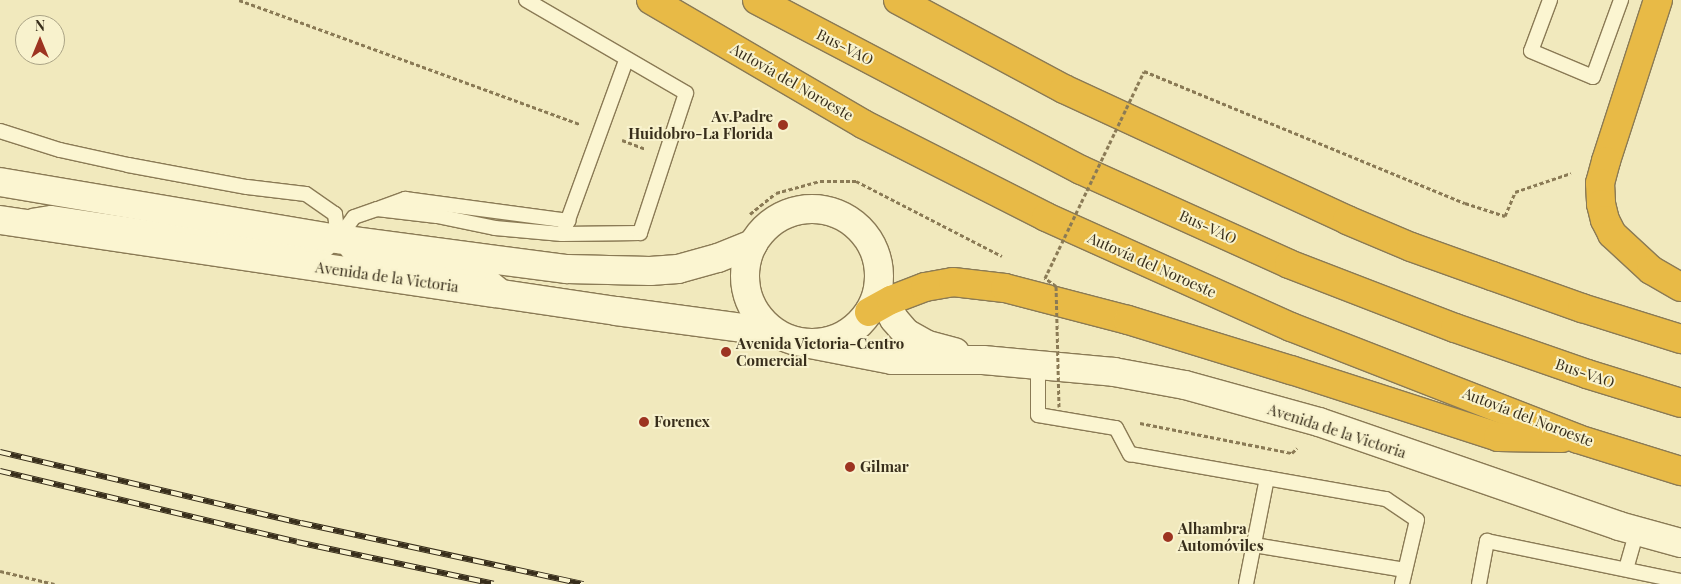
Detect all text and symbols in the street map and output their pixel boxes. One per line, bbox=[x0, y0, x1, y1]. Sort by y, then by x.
north arrow bbox=[15, 15, 65, 65]
text: N bbox=[35, 16, 45, 35]
street label: Bus-VAO bbox=[814, 25, 876, 69]
street label: Autovía del Noroeste bbox=[727, 40, 857, 124]
place label: Av.Padre Huidobro-La Florida bbox=[628, 107, 773, 142]
marker: Av.Padre Huidobro-La Florida bbox=[777, 119, 789, 131]
street label: Bus-VAO bbox=[1176, 206, 1240, 248]
street label: Autovía del Noroeste bbox=[1085, 229, 1219, 301]
street label: Avenida de la Victoria bbox=[314, 258, 460, 296]
place label: Avenida Victoria-Centro Comercial bbox=[736, 334, 905, 369]
marker: Avenida Victoria-Centro Comercial bbox=[720, 346, 732, 358]
street label: Bus-VAO bbox=[1553, 355, 1617, 391]
street label: Autovía del Noroeste bbox=[1460, 384, 1596, 450]
street label: Avenida de la Victoria bbox=[1265, 400, 1409, 462]
place label: Forenex bbox=[654, 413, 710, 431]
marker: Forenex bbox=[638, 416, 650, 428]
place label: Gilmar bbox=[860, 458, 909, 476]
marker: Gilmar bbox=[844, 461, 856, 473]
place label: Alhambra Automóviles bbox=[1178, 519, 1264, 554]
marker: Alhambra Automóviles bbox=[1162, 531, 1174, 543]

